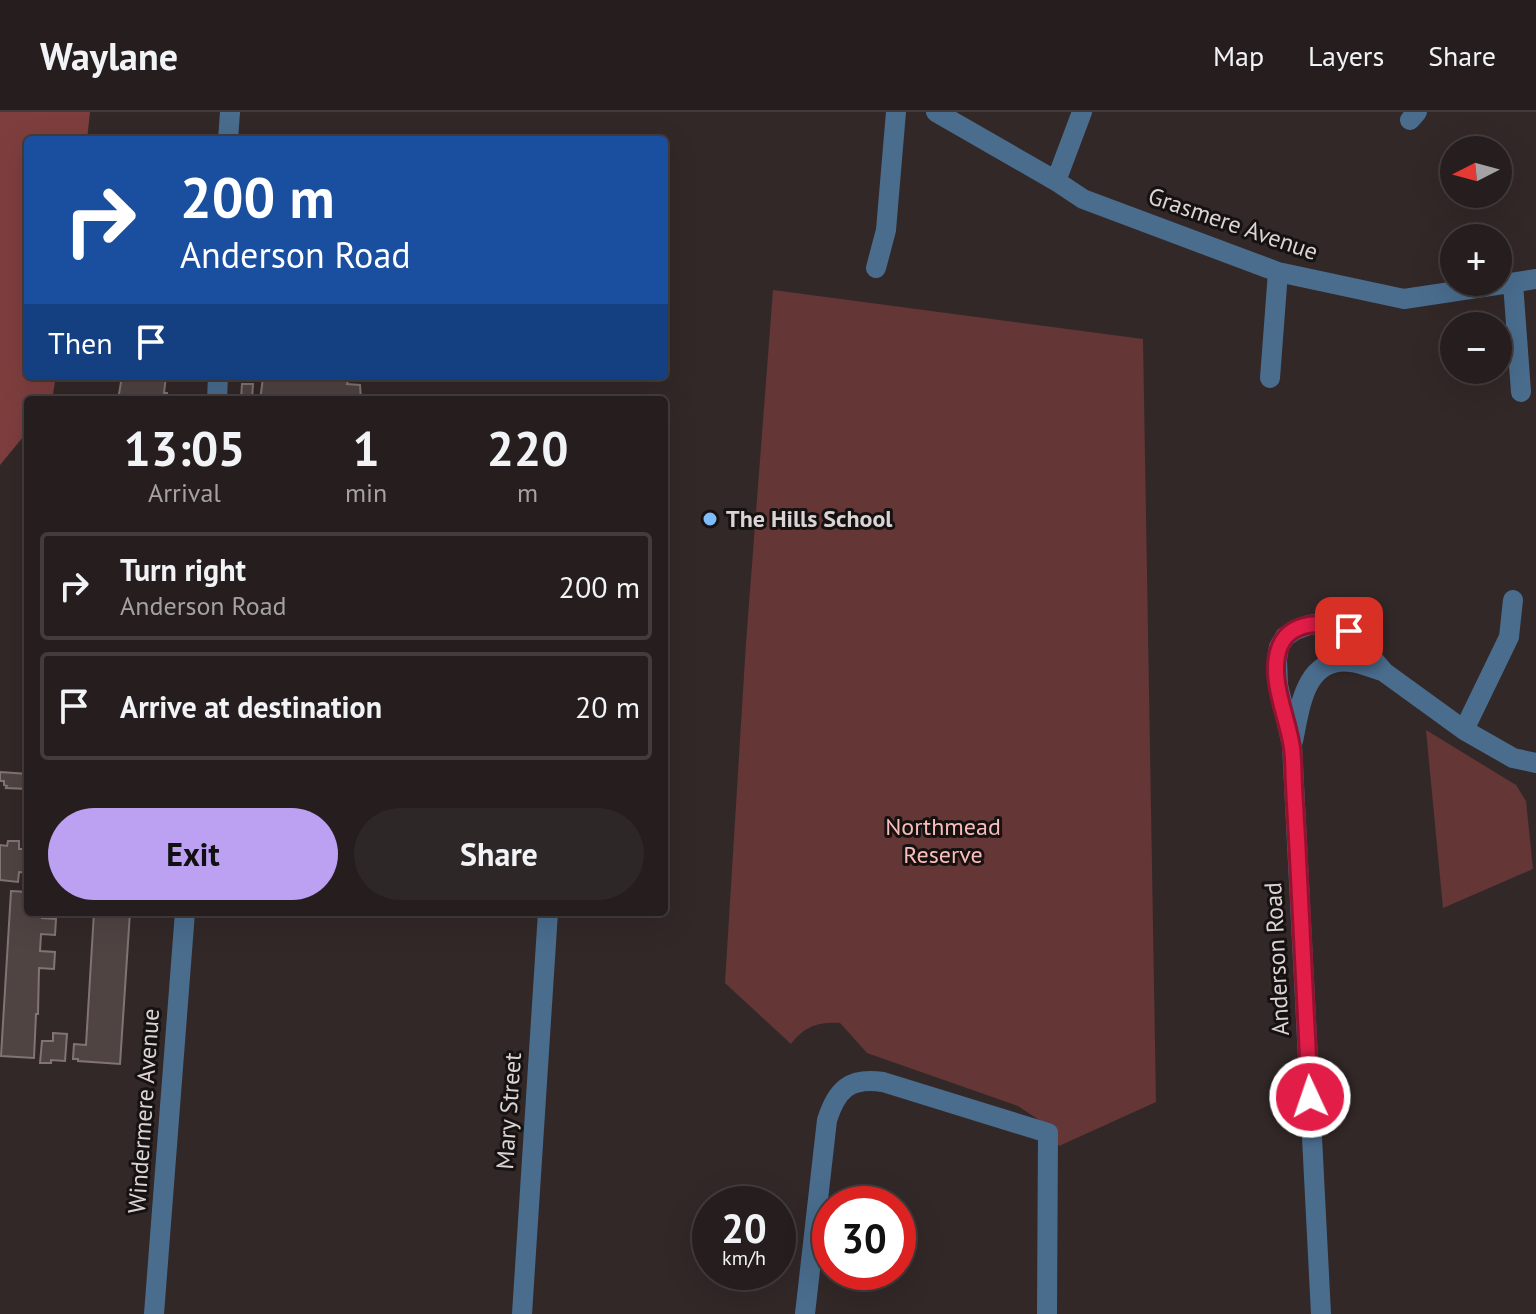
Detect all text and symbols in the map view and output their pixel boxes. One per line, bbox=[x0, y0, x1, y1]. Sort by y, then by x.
text: Waylane bbox=[40, 31, 178, 80]
text: Map bbox=[1213, 37, 1264, 74]
text: Layers bbox=[1308, 37, 1384, 74]
text: Share bbox=[1428, 37, 1496, 74]
north arrow bbox=[1440, 136, 1512, 208]
map controls bbox=[1440, 136, 1512, 384]
text: 200 m bbox=[180, 161, 335, 233]
icon: right bbox=[48, 168, 152, 272]
street label: Grasmere Avenue bbox=[1144, 180, 1322, 267]
button: + bbox=[1440, 224, 1512, 296]
text: Anderson Road bbox=[180, 231, 411, 278]
button: − bbox=[1440, 312, 1512, 384]
icon: arrive bbox=[129, 320, 173, 364]
text: Then bbox=[48, 323, 113, 362]
text: 13:05 bbox=[124, 417, 245, 479]
text: 1 bbox=[352, 417, 380, 479]
text: 220 bbox=[487, 417, 568, 479]
text: Arrival bbox=[148, 476, 221, 509]
text: min bbox=[345, 476, 387, 509]
text: m bbox=[517, 476, 538, 509]
place label: The Hills School bbox=[726, 503, 893, 534]
marker: The Hills School bbox=[701, 510, 719, 528]
text: Turn right bbox=[120, 550, 246, 589]
icon: right bbox=[52, 564, 96, 608]
text: 200 m bbox=[559, 567, 640, 606]
text: Anderson Road bbox=[120, 589, 287, 622]
pin bbox=[1315, 597, 1383, 665]
icon: arrive bbox=[1327, 609, 1371, 653]
icon: arrive bbox=[52, 684, 96, 728]
text: Arrive at destination bbox=[120, 687, 382, 726]
text: 20 m bbox=[575, 687, 640, 726]
button: Exit bbox=[48, 808, 338, 900]
button: Share bbox=[354, 808, 644, 900]
park label: Northmead Reserve bbox=[885, 811, 1001, 870]
street label: Anderson Road bbox=[1257, 881, 1296, 1037]
street label: Windermere Avenue bbox=[121, 1007, 166, 1214]
street label: Mary Street bbox=[489, 1051, 528, 1170]
position arrow bbox=[1268, 1055, 1352, 1139]
speed limit sign: 30 bbox=[812, 1186, 916, 1290]
text: 20 bbox=[721, 1202, 767, 1254]
text: km/h bbox=[722, 1245, 766, 1271]

